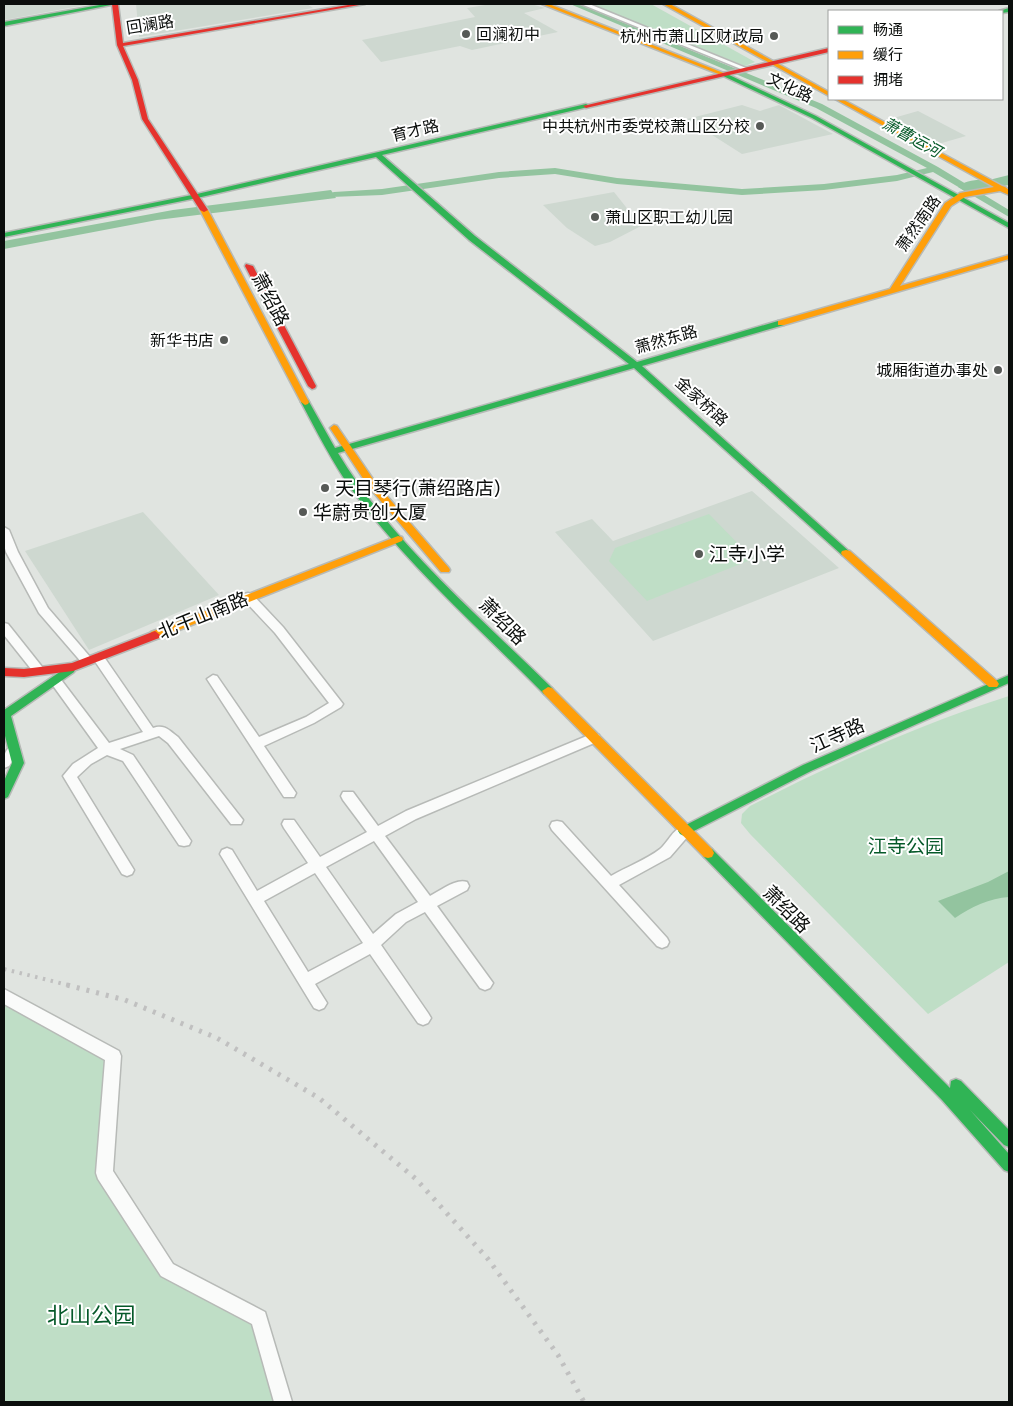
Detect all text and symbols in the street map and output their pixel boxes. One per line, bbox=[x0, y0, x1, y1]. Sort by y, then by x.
legend bbox=[828, 10, 1003, 100]
street label: 回澜路 bbox=[125, 11, 175, 38]
text: 畅通 bbox=[873, 21, 903, 39]
place label: 回澜初中 bbox=[476, 25, 540, 44]
place label: 杭州市萧山区财政局 bbox=[620, 27, 764, 46]
marker: 回澜初中 bbox=[460, 28, 472, 40]
marker: 杭州市萧山区财政局 bbox=[768, 30, 780, 42]
text: 缓行 bbox=[873, 46, 903, 64]
street label: 文化路 bbox=[764, 69, 816, 106]
text: 拥堵 bbox=[873, 71, 903, 89]
water label: 萧曹运河 bbox=[879, 114, 947, 163]
street label: 育才路 bbox=[390, 116, 441, 145]
place label: 中共杭州市委党校萧山区分校 bbox=[542, 117, 750, 136]
marker: 中共杭州市委党校萧山区分校 bbox=[754, 120, 766, 132]
street label: 萧然南路 bbox=[892, 192, 945, 255]
place label: 萧山区职工幼儿园 bbox=[605, 208, 733, 227]
marker: 萧山区职工幼儿园 bbox=[589, 211, 601, 223]
street label: 萧绍路 bbox=[247, 269, 294, 330]
street label: 萧然东路 bbox=[633, 322, 700, 357]
place label: 新华书店 bbox=[150, 331, 214, 350]
marker: 新华书店 bbox=[218, 334, 230, 346]
place label: 城厢街道办事处 bbox=[876, 361, 988, 380]
marker: 城厢街道办事处 bbox=[992, 364, 1004, 376]
street label: 金家桥路 bbox=[672, 373, 732, 430]
place label: 天目琴行(萧绍路店) bbox=[335, 477, 500, 500]
marker: 天目琴行(萧绍路店) bbox=[319, 482, 331, 494]
place label: 华蔚贵创大厦 bbox=[313, 501, 427, 524]
marker: 华蔚贵创大厦 bbox=[297, 506, 309, 518]
place label: 江寺小学 bbox=[709, 543, 785, 566]
marker: 江寺小学 bbox=[693, 548, 705, 560]
street label: 北干山南路 bbox=[155, 587, 252, 644]
street label: 萧绍路 bbox=[474, 593, 531, 650]
street label: 江寺路 bbox=[806, 713, 868, 758]
park label: 江寺公园 bbox=[868, 835, 944, 858]
street label: 萧绍路 bbox=[758, 881, 815, 938]
park label: 北山公园 bbox=[47, 1302, 135, 1329]

